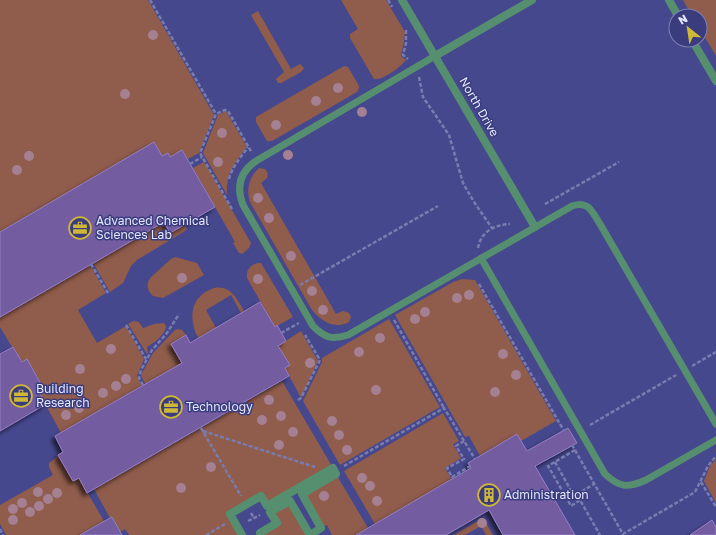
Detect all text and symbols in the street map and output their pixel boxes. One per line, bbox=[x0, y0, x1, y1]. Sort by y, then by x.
north arrow bbox=[668, 8, 708, 48]
text: N bbox=[676, 11, 690, 27]
street label: North Drive bbox=[456, 74, 502, 139]
place label: Advanced Chemical Sciences Lab bbox=[96, 213, 209, 242]
office icon: Advanced Chemical Sciences Lab bbox=[67, 215, 93, 241]
place label: Building Research bbox=[36, 381, 90, 410]
office icon: Building Research bbox=[8, 383, 34, 409]
office icon: Technology bbox=[158, 394, 184, 420]
place label: Technology bbox=[186, 399, 253, 414]
building icon: Administration bbox=[476, 482, 502, 508]
place label: Administration bbox=[504, 487, 589, 502]

